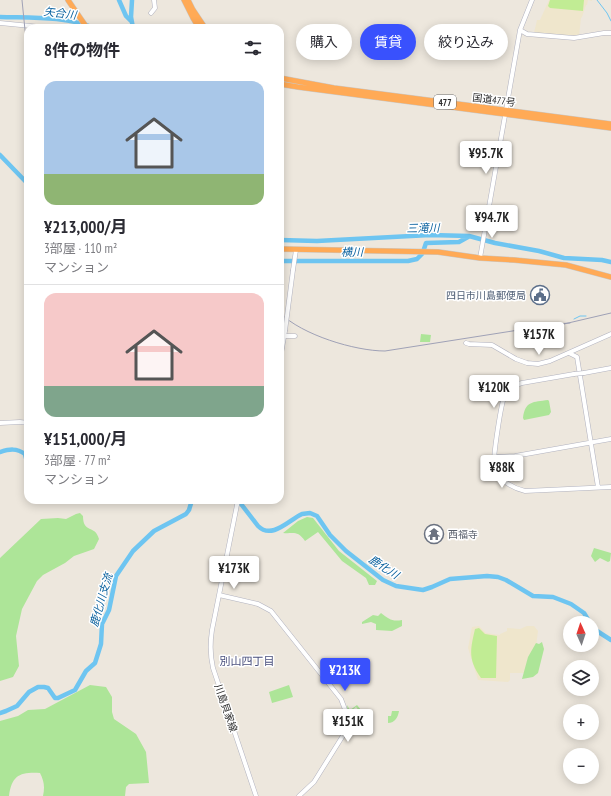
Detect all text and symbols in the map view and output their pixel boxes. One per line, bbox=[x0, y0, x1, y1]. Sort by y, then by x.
water label: 矢合川 bbox=[43, 4, 78, 22]
chip: 購入 bbox=[296, 24, 352, 60]
chip: 賃貸 bbox=[360, 24, 416, 60]
chip: 絞り込み bbox=[424, 24, 508, 60]
icon: filters bbox=[242, 37, 264, 59]
text: 8件の物件 bbox=[44, 39, 120, 61]
street label: 国道477号 bbox=[472, 91, 516, 109]
road number: 477 bbox=[434, 95, 456, 109]
icon: home bbox=[118, 107, 190, 179]
pin: ¥95.7K bbox=[453, 141, 519, 175]
text: ¥95.7K bbox=[469, 145, 503, 162]
pin: ¥94.7K bbox=[459, 205, 525, 239]
text: ¥94.7K bbox=[475, 209, 509, 226]
text: ¥213,000/月 bbox=[44, 216, 128, 238]
water label: 三滝川 bbox=[406, 221, 441, 235]
text: 3部屋 · 110 m² bbox=[44, 240, 117, 257]
water label: 横川 bbox=[341, 245, 364, 259]
text: マンション bbox=[44, 259, 109, 276]
public building icon: 四日市川島郵便局 bbox=[529, 284, 551, 306]
place label: 四日市川島郵便局 bbox=[446, 289, 526, 302]
icon: home bbox=[118, 319, 190, 391]
pin: ¥157K bbox=[511, 322, 567, 356]
text: ¥157K bbox=[523, 326, 555, 343]
pin: ¥120K bbox=[466, 375, 522, 409]
text: ¥120K bbox=[478, 379, 510, 396]
text: ¥151,000/月 bbox=[44, 428, 128, 450]
text: 3部屋 · 77 m² bbox=[44, 452, 111, 469]
pin: ¥88K bbox=[478, 455, 526, 489]
text: ¥88K bbox=[489, 459, 515, 476]
text: マンション bbox=[44, 471, 109, 488]
temple icon: 西福寺 bbox=[423, 523, 445, 545]
place label: 西福寺 bbox=[448, 528, 478, 541]
water label: 鹿化川 bbox=[366, 552, 402, 582]
pin: ¥173K bbox=[206, 556, 262, 590]
text: ¥173K bbox=[218, 560, 250, 577]
water label: 鹿化川支流 bbox=[87, 570, 116, 628]
north arrow bbox=[563, 616, 599, 652]
map controls bbox=[563, 616, 599, 784]
district label: 別山四丁目 bbox=[220, 654, 275, 668]
pin: ¥213K bbox=[317, 658, 373, 692]
button: layers bbox=[563, 660, 599, 696]
text: ¥213K bbox=[329, 662, 361, 679]
street label: 川島貝家線 bbox=[212, 682, 240, 734]
button: + bbox=[563, 704, 599, 740]
pin: ¥151K bbox=[320, 709, 376, 743]
text: ¥151K bbox=[332, 713, 364, 730]
button: − bbox=[563, 748, 599, 784]

